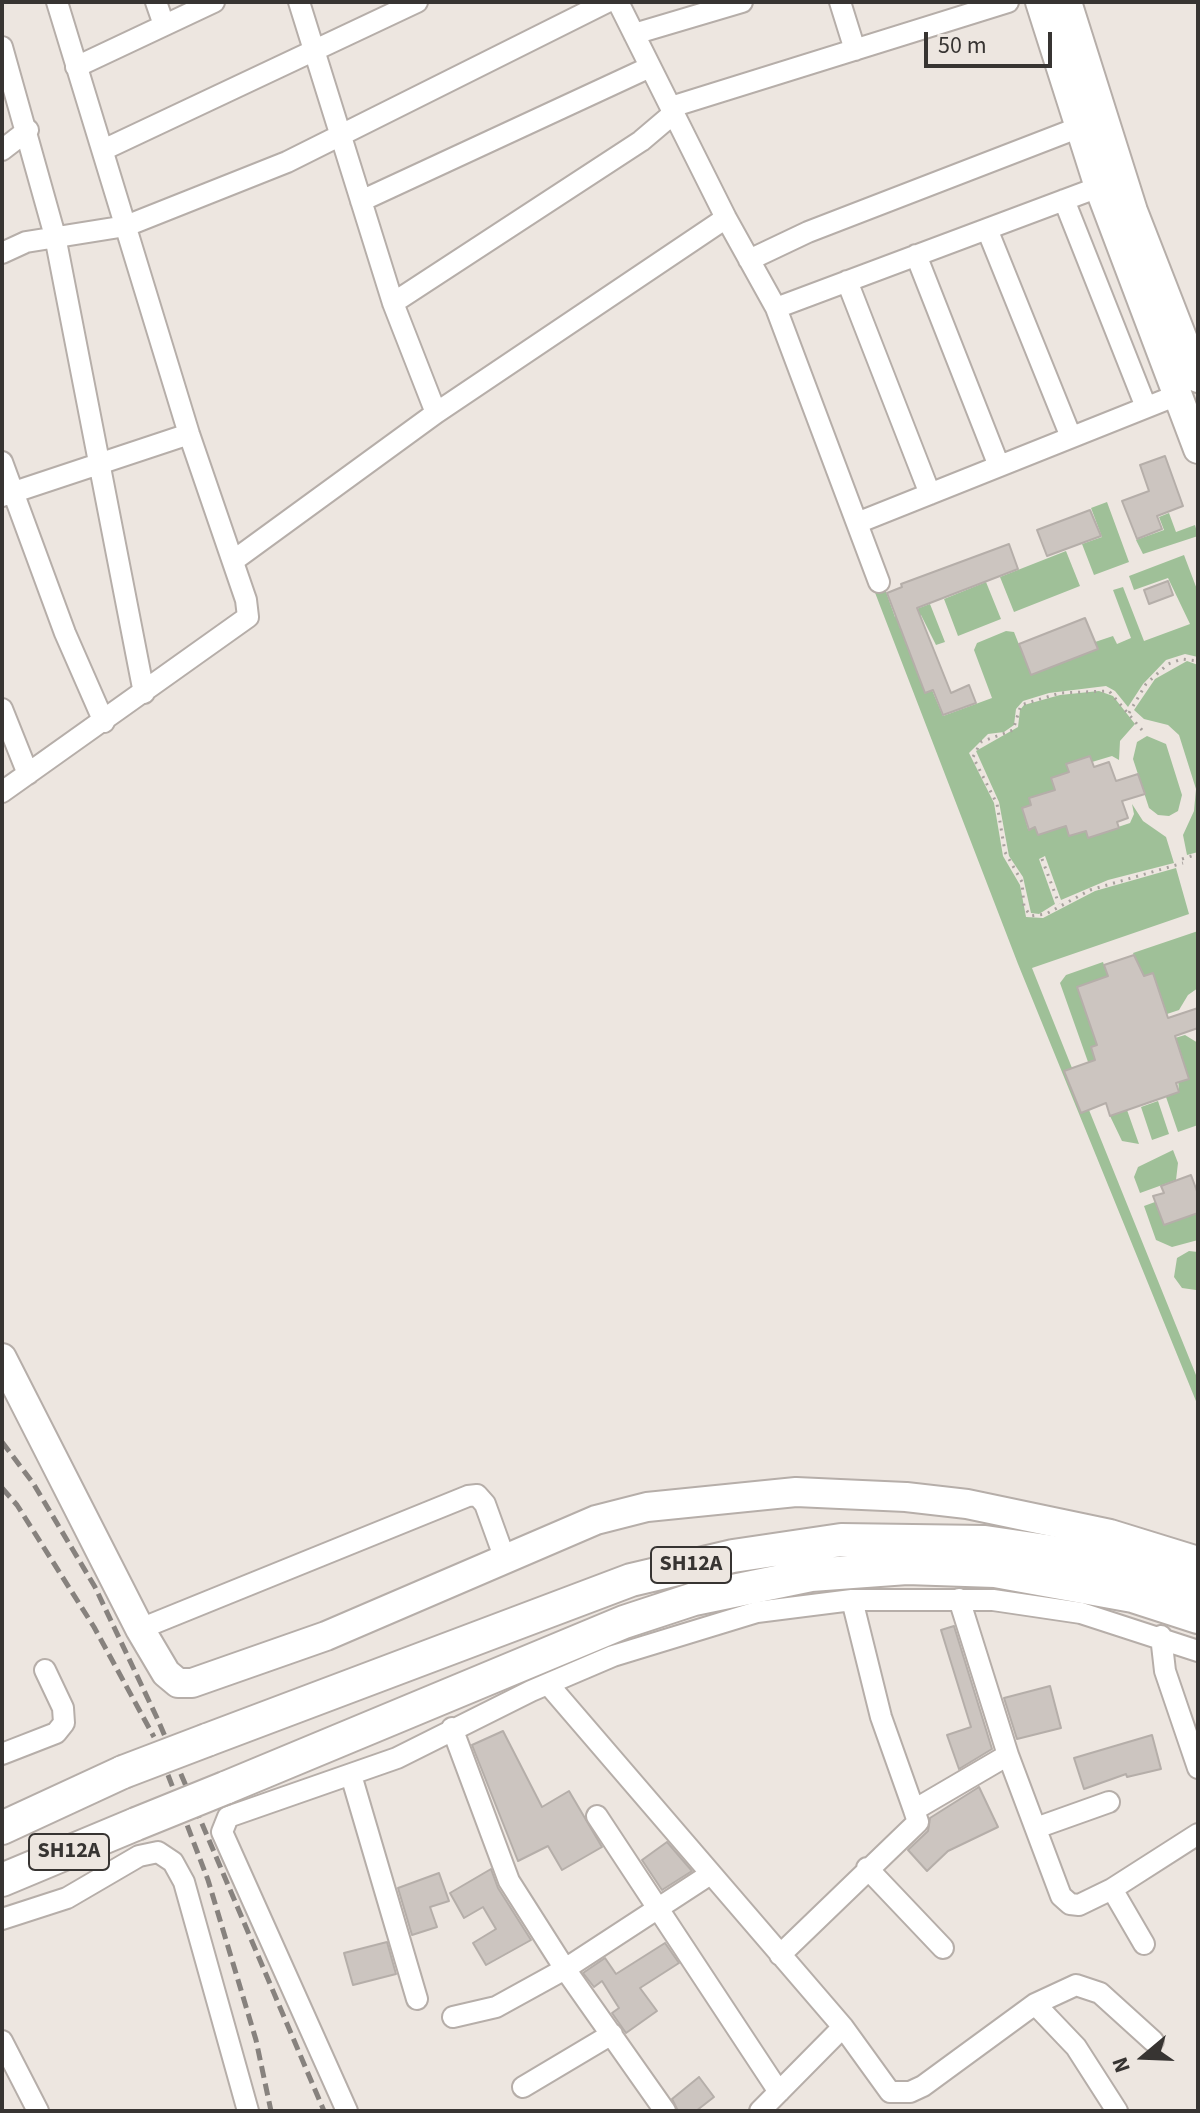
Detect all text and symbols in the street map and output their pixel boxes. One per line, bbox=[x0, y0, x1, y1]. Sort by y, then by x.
scale bar bbox=[928, 16, 1056, 66]
text: 50 m bbox=[938, 28, 987, 63]
road number: SH12A bbox=[651, 1547, 731, 1583]
road number: SH12A bbox=[29, 1834, 109, 1870]
north arrow bbox=[1104, 2017, 1184, 2097]
text: N bbox=[1104, 2053, 1139, 2077]

